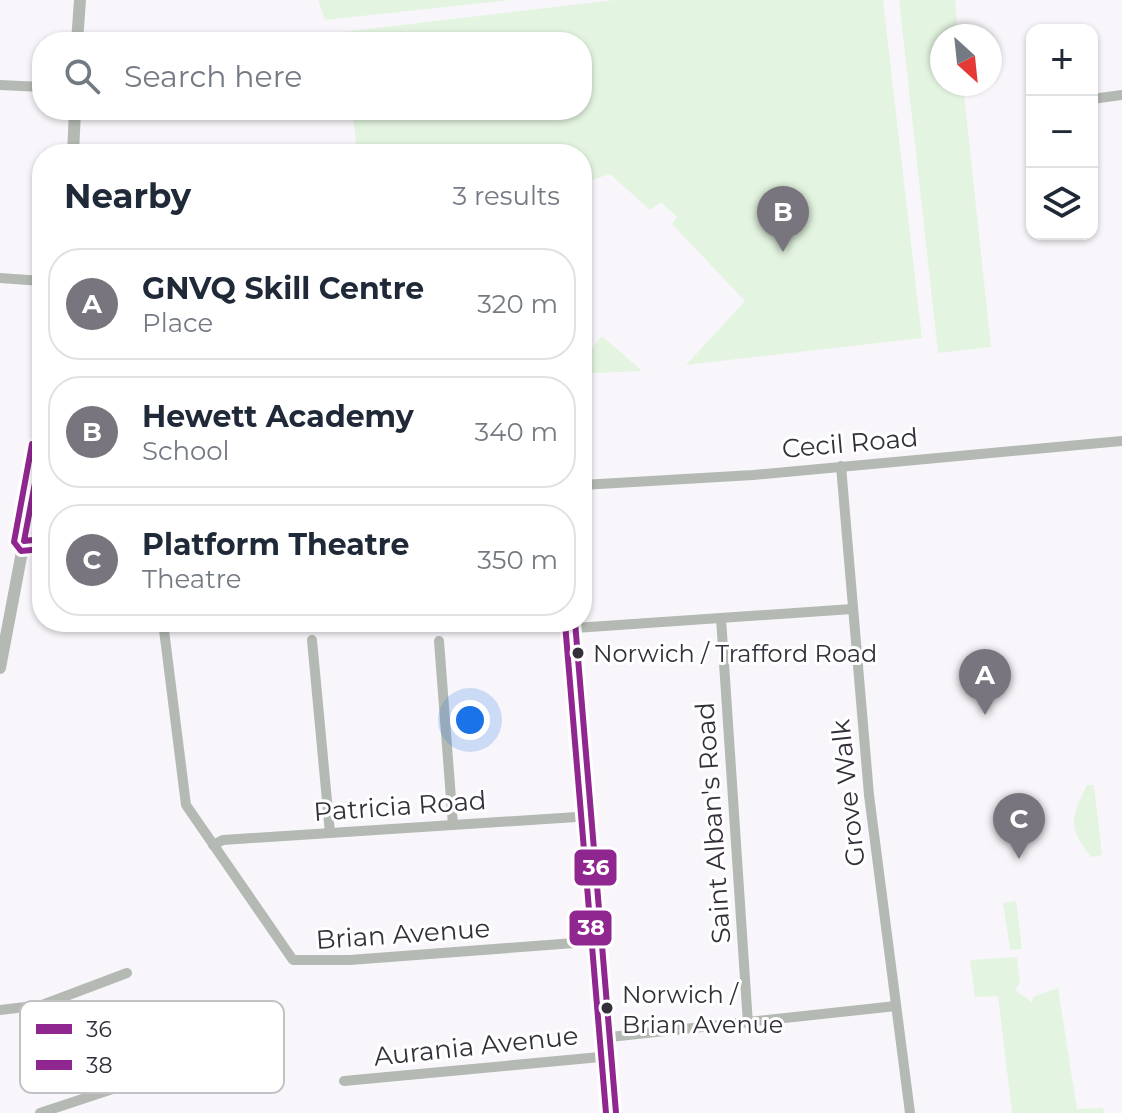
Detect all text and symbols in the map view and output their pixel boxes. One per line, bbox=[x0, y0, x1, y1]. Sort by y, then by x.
north arrow bbox=[930, 24, 1002, 96]
map controls bbox=[1026, 24, 1098, 240]
button: + bbox=[1026, 24, 1098, 96]
search box bbox=[32, 32, 592, 120]
icon: search bbox=[60, 54, 104, 98]
text: Search here bbox=[124, 58, 302, 95]
button: − bbox=[1026, 96, 1098, 168]
button: layers bbox=[1026, 168, 1098, 240]
text: Nearby bbox=[64, 175, 191, 217]
text: 3 results bbox=[453, 180, 560, 212]
pin: B bbox=[757, 186, 809, 252]
text: GNVQ Skill Centre bbox=[142, 270, 424, 307]
text: A bbox=[82, 288, 102, 320]
text: 320 m bbox=[477, 288, 558, 320]
text: Place bbox=[142, 307, 213, 339]
text: Hewett Academy bbox=[142, 398, 414, 435]
text: B bbox=[82, 416, 102, 448]
text: 340 m bbox=[475, 416, 558, 448]
street label: Cecil Road bbox=[780, 421, 920, 465]
text: School bbox=[142, 435, 230, 467]
text: Platform Theatre bbox=[142, 526, 409, 563]
text: C bbox=[83, 544, 101, 576]
text: 350 m bbox=[477, 544, 558, 576]
text: Theatre bbox=[142, 563, 242, 595]
place label: Norwich / Trafford Road bbox=[593, 639, 877, 668]
marker: Norwich / Trafford Road bbox=[570, 645, 586, 661]
pin: A bbox=[959, 649, 1011, 715]
your location bbox=[450, 700, 490, 740]
street label: Saint Alban's Road bbox=[689, 701, 737, 945]
street label: Grove Walk bbox=[824, 717, 872, 868]
street label: Patricia Road bbox=[313, 784, 487, 828]
pin: C bbox=[993, 793, 1045, 859]
line badge: 36 bbox=[573, 848, 618, 887]
text: 36 bbox=[581, 854, 610, 881]
line badge: 38 bbox=[568, 909, 613, 947]
street label: Brian Avenue bbox=[315, 912, 491, 956]
text: 38 bbox=[576, 914, 605, 941]
place label: Norwich / Brian Avenue bbox=[622, 980, 783, 1039]
marker: Norwich / Brian Avenue bbox=[599, 1000, 615, 1016]
legend bbox=[20, 1001, 284, 1093]
text: 36 bbox=[86, 1016, 112, 1043]
street label: Aurania Avenue bbox=[372, 1019, 580, 1073]
text: 38 bbox=[86, 1052, 112, 1079]

